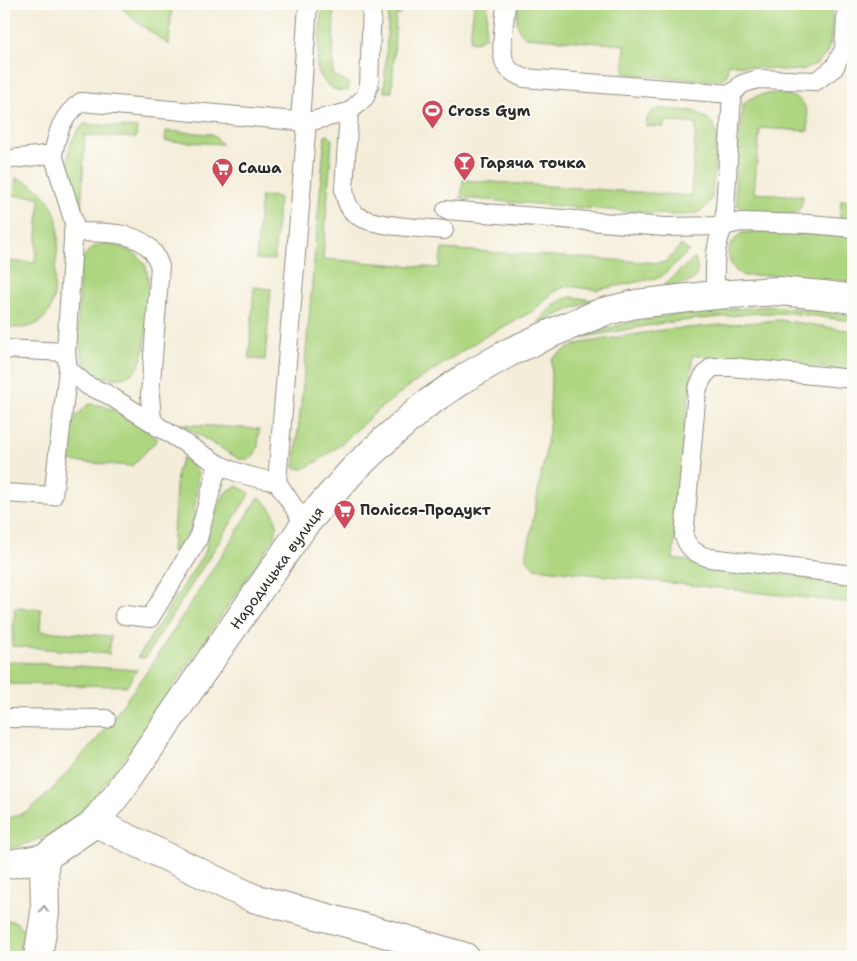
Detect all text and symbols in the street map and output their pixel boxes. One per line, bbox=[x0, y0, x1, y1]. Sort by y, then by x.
sports icon: Cross Gym bbox=[420, 99, 444, 130]
place label: Cross Gym bbox=[448, 101, 531, 121]
bar icon: Гаряча точка bbox=[452, 151, 476, 182]
place label: Гаряча точка bbox=[480, 153, 587, 173]
supermarket icon: Саша bbox=[210, 156, 234, 187]
place label: Саша bbox=[238, 158, 282, 178]
supermarket icon: Полісся-Продукт bbox=[332, 498, 356, 529]
place label: Полісся-Продукт bbox=[360, 500, 491, 520]
street label: Народицька вулиця bbox=[226, 503, 328, 633]
one-way arrow bbox=[39, 905, 49, 912]

